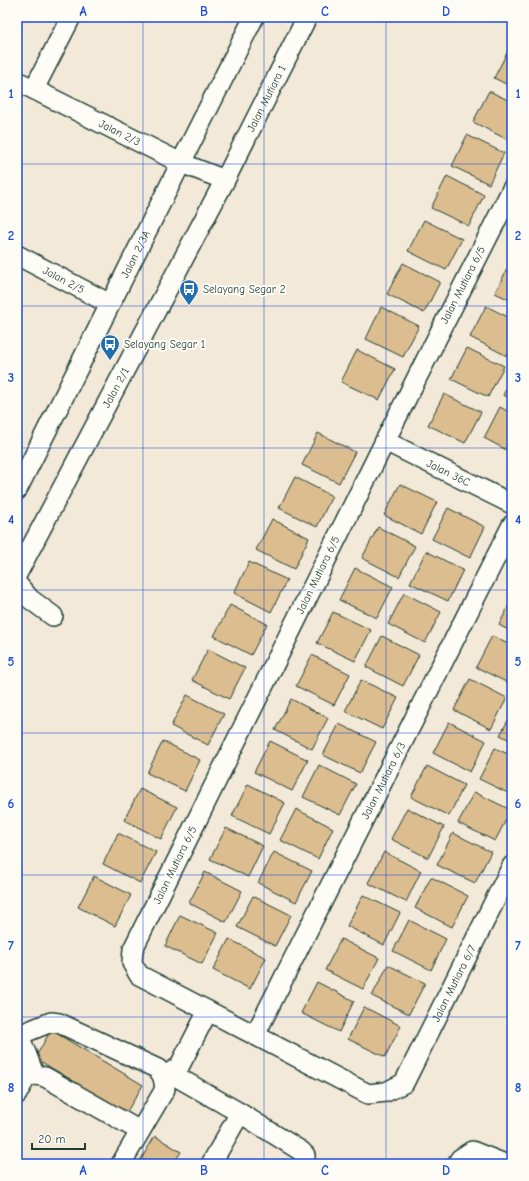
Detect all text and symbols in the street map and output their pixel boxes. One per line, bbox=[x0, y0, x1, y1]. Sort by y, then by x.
text: A bbox=[79, 4, 87, 19]
text: B bbox=[200, 4, 208, 19]
text: C bbox=[321, 4, 329, 19]
text: D bbox=[442, 4, 450, 19]
street label: Jalan Mutiara 1 bbox=[244, 63, 288, 134]
text: 1 bbox=[8, 86, 14, 101]
text: 1 bbox=[515, 86, 521, 101]
street label: Jalan 2/3 bbox=[97, 117, 143, 148]
text: 2 bbox=[8, 228, 14, 243]
street label: Jalan 2/3A bbox=[118, 228, 153, 280]
text: 2 bbox=[515, 228, 521, 243]
street label: Jalan Mutiara 6/5 bbox=[438, 244, 488, 326]
street label: Jalan 2/5 bbox=[41, 263, 87, 296]
bus stop icon: Selayang Segar 2 bbox=[178, 278, 200, 306]
place label: Selayang Segar 2 bbox=[203, 283, 286, 296]
bus stop icon: Selayang Segar 1 bbox=[99, 333, 121, 361]
place label: Selayang Segar 1 bbox=[124, 338, 205, 351]
street label: Jalan 2/1 bbox=[100, 365, 131, 410]
text: 3 bbox=[8, 370, 14, 385]
text: 3 bbox=[515, 370, 521, 385]
street label: Jalan 36C bbox=[425, 456, 473, 489]
text: 4 bbox=[8, 512, 14, 527]
text: 4 bbox=[515, 512, 521, 527]
street label: Jalan Mutiara 6/5 bbox=[294, 534, 342, 616]
text: 5 bbox=[8, 654, 15, 669]
text: 5 bbox=[515, 654, 522, 669]
street label: Jalan Mutiara 6/3 bbox=[358, 740, 408, 821]
text: 6 bbox=[8, 796, 15, 811]
text: 6 bbox=[515, 796, 522, 811]
street label: Jalan Mutiara 6/5 bbox=[151, 824, 199, 906]
text: 7 bbox=[8, 938, 14, 953]
text: 7 bbox=[515, 938, 521, 953]
street label: Jalan Mutiara 6/7 bbox=[429, 943, 478, 1024]
text: 8 bbox=[8, 1080, 14, 1095]
text: 8 bbox=[515, 1080, 521, 1095]
scale bar bbox=[32, 1125, 85, 1151]
text: 20 m bbox=[38, 1132, 66, 1146]
text: A bbox=[79, 1163, 87, 1178]
text: B bbox=[200, 1163, 208, 1178]
text: C bbox=[321, 1163, 329, 1178]
text: D bbox=[442, 1163, 450, 1178]

